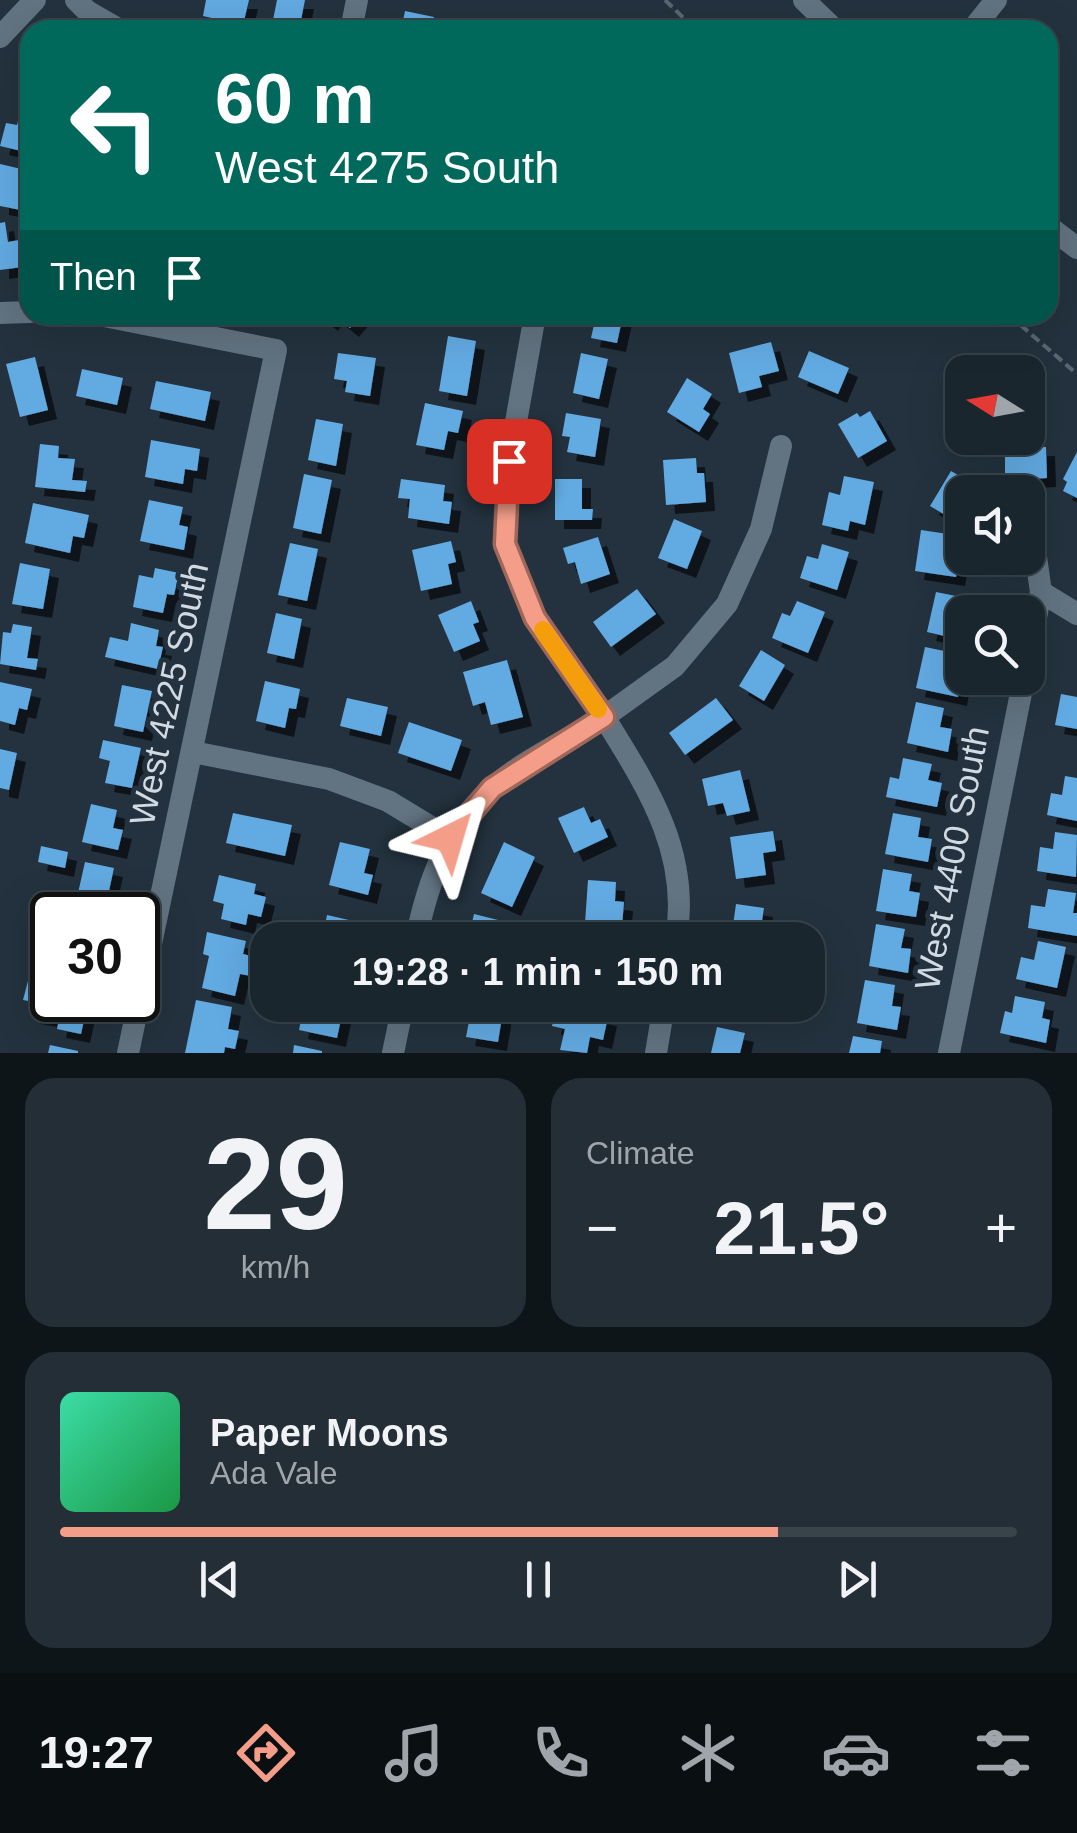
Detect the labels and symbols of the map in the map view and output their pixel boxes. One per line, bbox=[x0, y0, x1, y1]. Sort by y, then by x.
north arrow bbox=[945, 355, 1045, 455]
pin bbox=[467, 419, 552, 504]
street label: West 4225 South bbox=[122, 559, 215, 829]
street label: West 4400 South bbox=[907, 723, 996, 993]
position arrow bbox=[398, 786, 502, 890]
speed limit sign: 30 bbox=[30, 892, 160, 1022]

